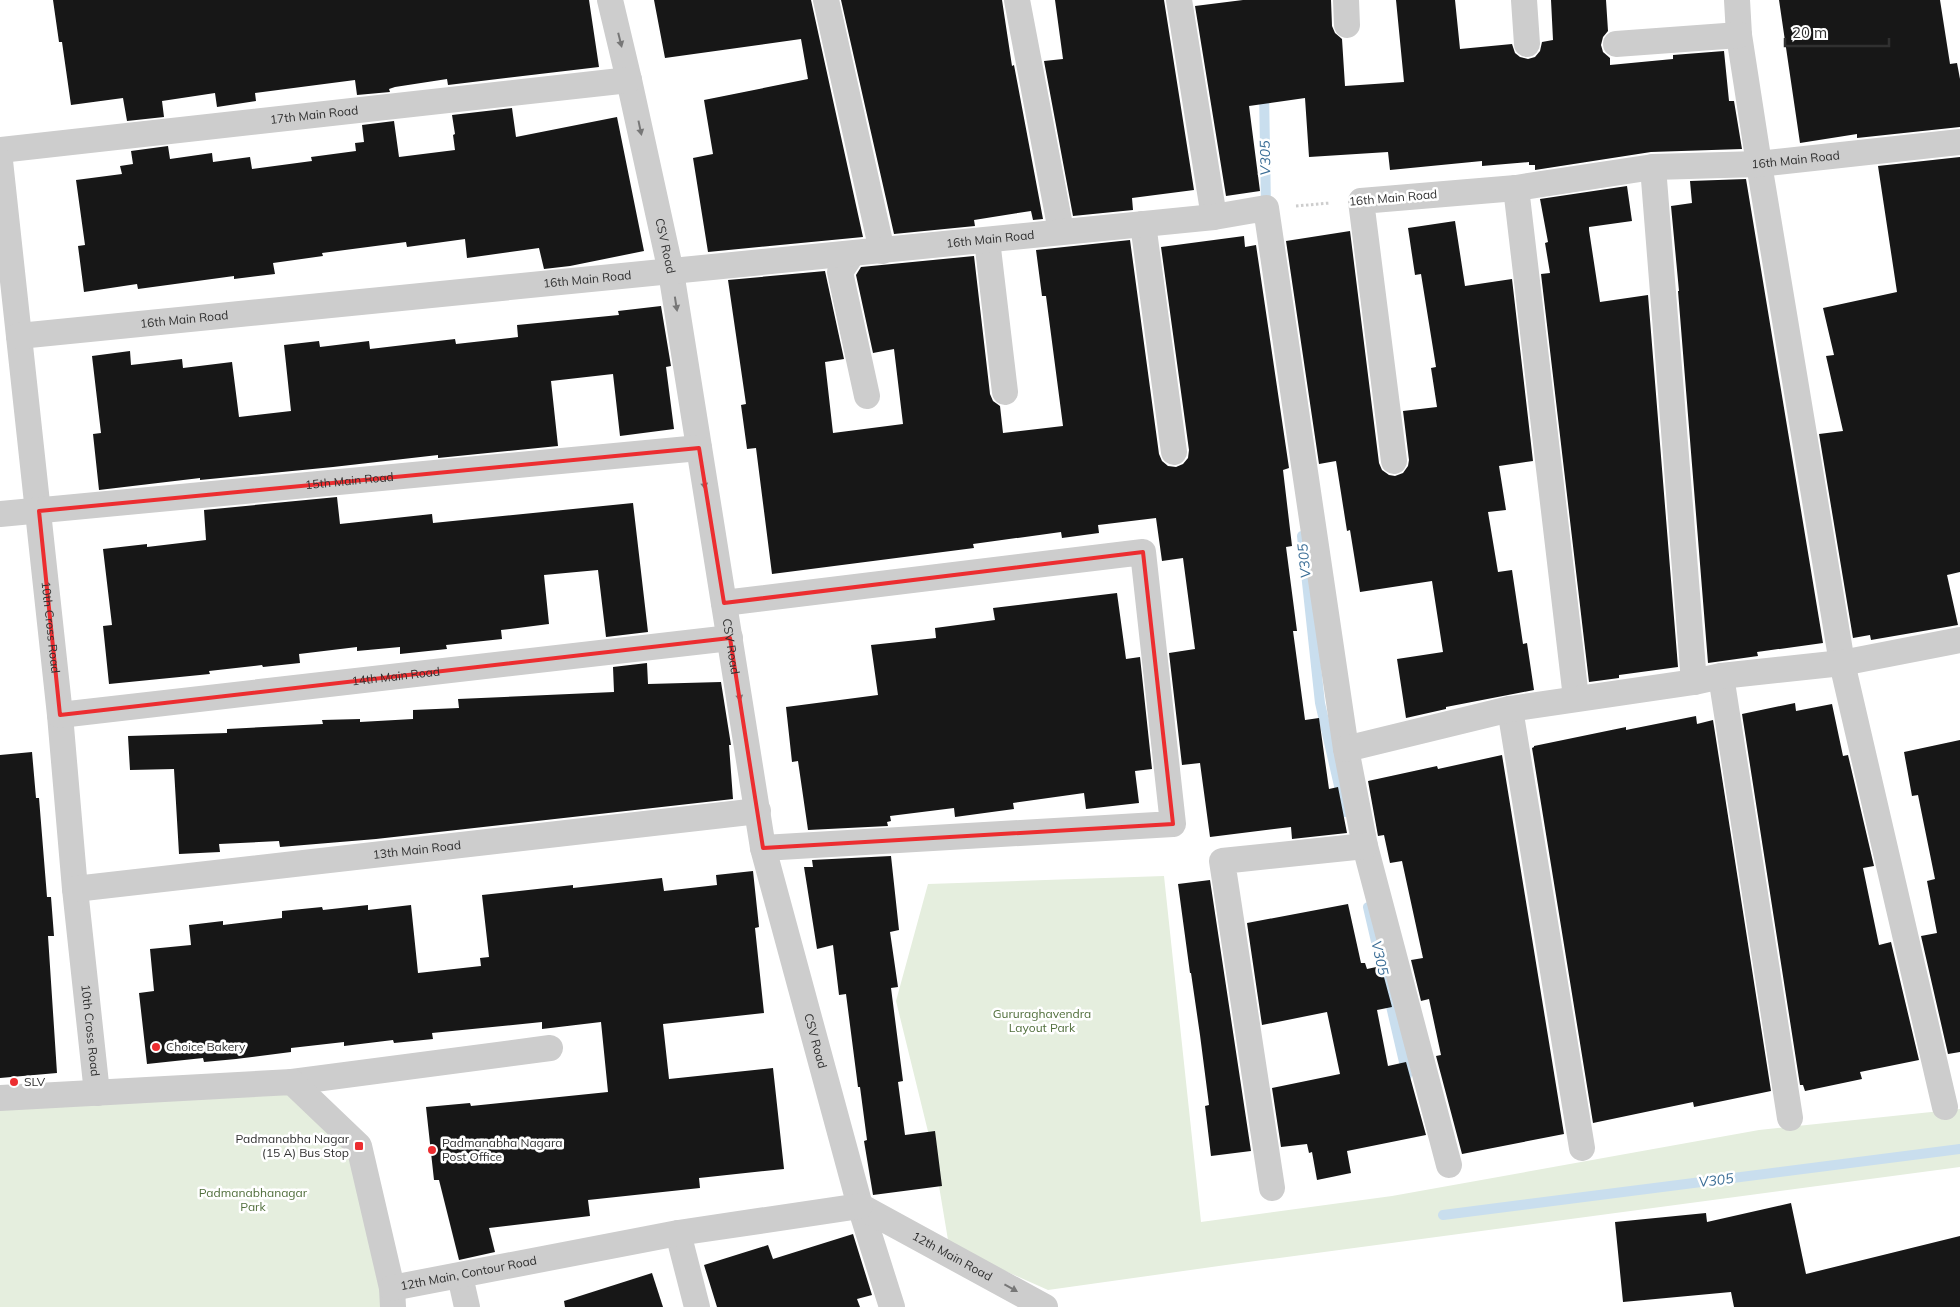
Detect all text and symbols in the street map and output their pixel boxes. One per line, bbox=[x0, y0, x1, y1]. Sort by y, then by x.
scale bar bbox=[1785, 15, 1889, 47]
text: 20 m bbox=[1792, 23, 1827, 42]
one-way arrow bbox=[616, 33, 624, 48]
street label: 17th Main Road bbox=[269, 102, 359, 127]
one-way arrow bbox=[636, 120, 644, 136]
water label: V305 bbox=[1256, 140, 1274, 176]
street label: 16th Main Road bbox=[1751, 147, 1840, 171]
street label: 16th Main Road bbox=[1348, 186, 1438, 209]
street label: CSV Road bbox=[652, 217, 679, 275]
street label: 16th Main Road bbox=[945, 227, 1035, 251]
street label: 16th Main Road bbox=[542, 267, 632, 291]
one-way arrow bbox=[672, 296, 680, 312]
street label: 16th Main Road bbox=[139, 307, 229, 331]
street label: 15th Main Road bbox=[304, 469, 394, 492]
one-way arrow bbox=[701, 474, 709, 490]
water label: V305 bbox=[1293, 542, 1315, 579]
street label: 10th Cross Road bbox=[39, 580, 63, 674]
street label: CSV Road bbox=[719, 617, 743, 675]
street label: 14th Main Road bbox=[351, 663, 441, 688]
one-way arrow bbox=[735, 686, 743, 702]
street label: 13th Main Road bbox=[372, 837, 462, 862]
water label: V305 bbox=[1367, 939, 1393, 978]
street label: 10th Cross Road bbox=[78, 983, 103, 1077]
park label: Gururaghavendra Layout Park bbox=[993, 1006, 1091, 1035]
street label: CSV Road bbox=[801, 1012, 830, 1070]
place label: Choice Bakery bbox=[166, 1039, 246, 1054]
marker: Choice Bakery bbox=[150, 1041, 162, 1053]
place label: SLV bbox=[24, 1074, 46, 1089]
marker: SLV bbox=[8, 1076, 20, 1088]
place label: Padmanabha Nagar (15 A) Bus Stop bbox=[236, 1131, 350, 1160]
place label: Padmanabha Nagara Post Office bbox=[442, 1135, 563, 1164]
marker: Padmanabha Nagar (15 A) Bus Stop bbox=[353, 1140, 365, 1152]
marker: Padmanabha Nagara Post Office bbox=[426, 1144, 438, 1156]
water label: V305 bbox=[1698, 1169, 1735, 1191]
park label: Padmanabhanagar Park bbox=[199, 1185, 308, 1214]
street label: 12th Main Road bbox=[910, 1228, 995, 1284]
street label: 12th Main, Contour Road bbox=[399, 1252, 538, 1293]
one-way arrow bbox=[1004, 1284, 1017, 1293]

